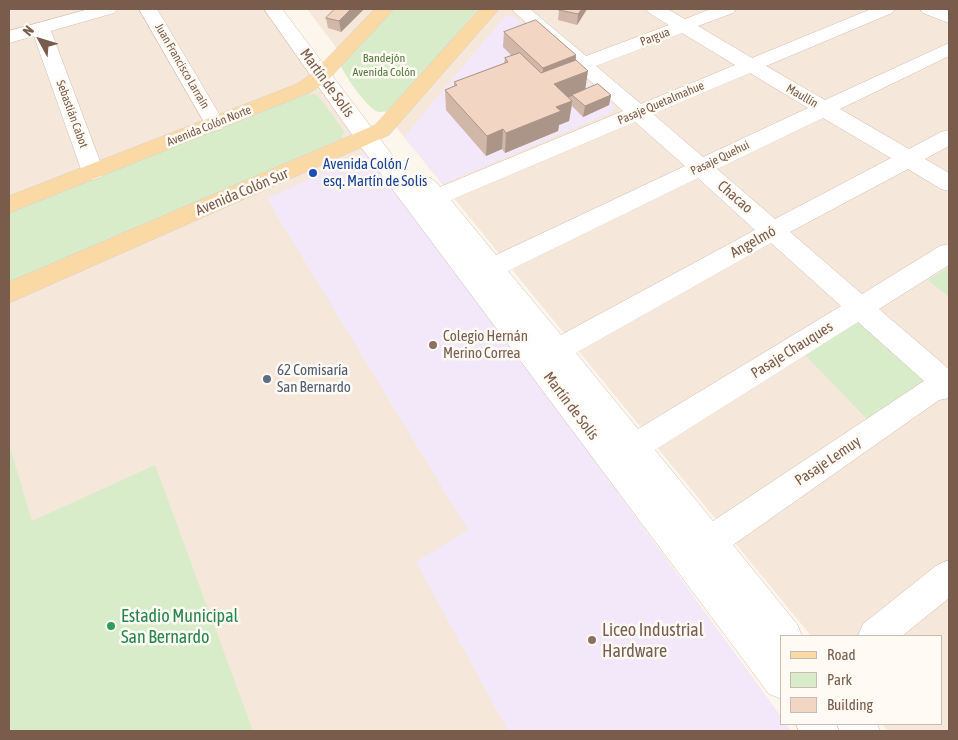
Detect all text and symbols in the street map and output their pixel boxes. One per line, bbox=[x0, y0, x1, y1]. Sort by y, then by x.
north arrow bbox=[15, 15, 65, 65]
street label: Juan Francisco Larraín bbox=[152, 21, 212, 111]
text: N bbox=[20, 22, 37, 39]
street label: Pargua bbox=[638, 25, 672, 49]
street label: Martín de Solís bbox=[296, 45, 358, 121]
park label: Bandejón Avenida Colón bbox=[352, 51, 416, 79]
street label: Sebastián Cabot bbox=[53, 78, 91, 150]
street label: Pasaje Quetalmahue bbox=[616, 78, 706, 128]
street label: Maullín bbox=[784, 81, 820, 111]
street label: Avenida Colón Norte bbox=[165, 103, 253, 149]
street label: Pasaje Quehui bbox=[688, 138, 752, 178]
place label: Avenida Colón / esq. Martín de Solis bbox=[323, 155, 427, 190]
street label: Avenida Colón Sur bbox=[193, 164, 291, 220]
marker: Avenida Colón / esq. Martín de Solis bbox=[307, 167, 319, 179]
street label: Chacao bbox=[714, 177, 756, 217]
street label: Angelmó bbox=[727, 222, 779, 262]
street label: Pasaje Chauques bbox=[748, 318, 836, 382]
place label: Colegio Hernán Merino Correa bbox=[443, 327, 528, 362]
marker: Colegio Hernán Merino Correa bbox=[427, 339, 439, 351]
place label: 62 Comisaría San Bernardo bbox=[277, 361, 351, 396]
street label: Martín de Solís bbox=[540, 368, 602, 444]
marker: 62 Comisaría San Bernardo bbox=[261, 373, 273, 385]
street label: Pasaje Lemuy bbox=[792, 432, 864, 490]
place label: Estadio Municipal San Bernardo bbox=[121, 605, 238, 648]
place label: Liceo Industrial Hardware bbox=[602, 619, 703, 662]
marker: Estadio Municipal San Bernardo bbox=[105, 620, 117, 632]
marker: Liceo Industrial Hardware bbox=[586, 634, 598, 646]
legend bbox=[780, 635, 943, 725]
text: Road bbox=[827, 646, 856, 663]
text: Park bbox=[827, 671, 852, 688]
text: Building bbox=[827, 696, 873, 713]

